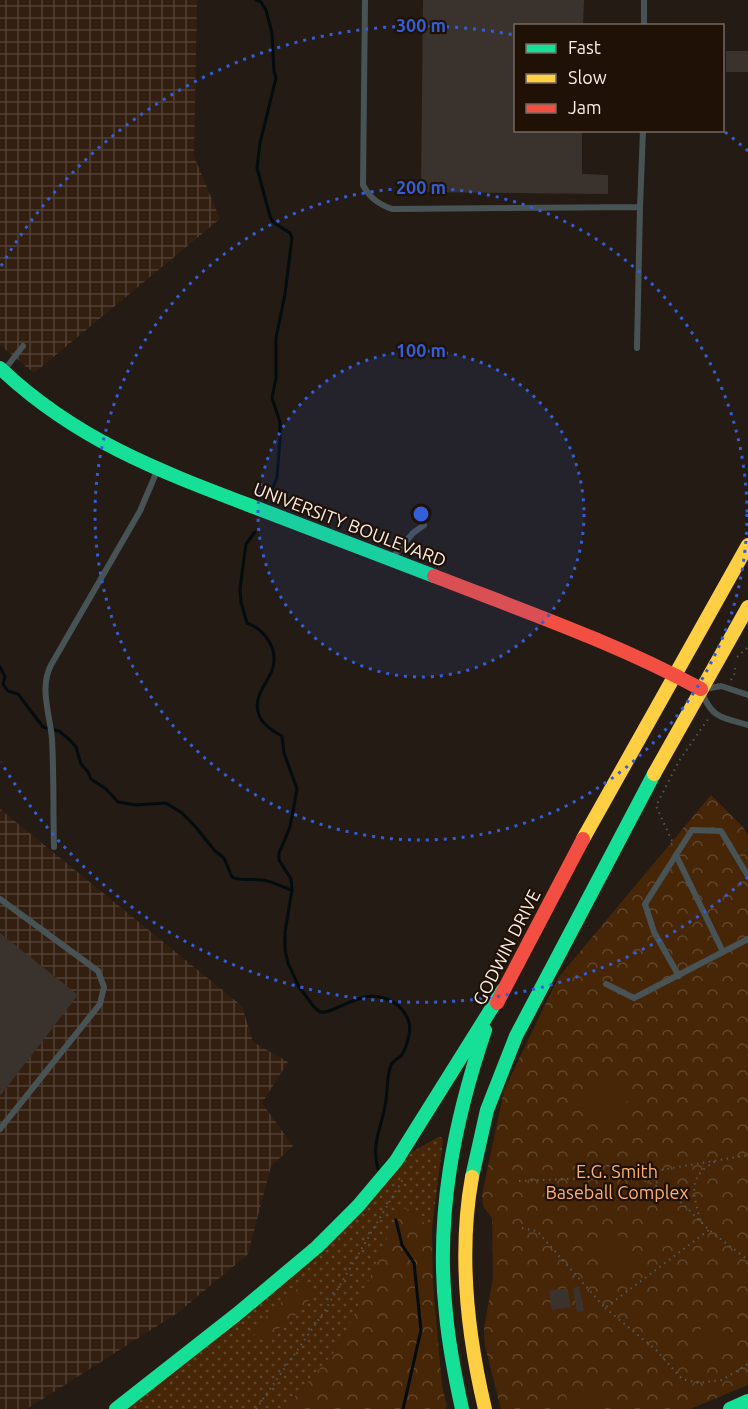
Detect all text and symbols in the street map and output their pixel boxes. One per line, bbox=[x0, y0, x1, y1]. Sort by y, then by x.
text: 300 m bbox=[396, 15, 446, 35]
legend bbox=[514, 24, 724, 132]
text: Fast bbox=[568, 37, 601, 57]
text: Slow bbox=[568, 67, 607, 87]
text: Jam bbox=[568, 97, 602, 117]
text: 200 m bbox=[396, 177, 446, 197]
text: 100 m bbox=[396, 340, 446, 360]
street label: UNIVERSITY BOULEVARD bbox=[251, 478, 449, 570]
centre of rings bbox=[411, 504, 431, 524]
street label: GODWIN DRIVE bbox=[468, 886, 544, 1008]
park label: E.G. Smith Baseball Complex bbox=[545, 1161, 689, 1202]

